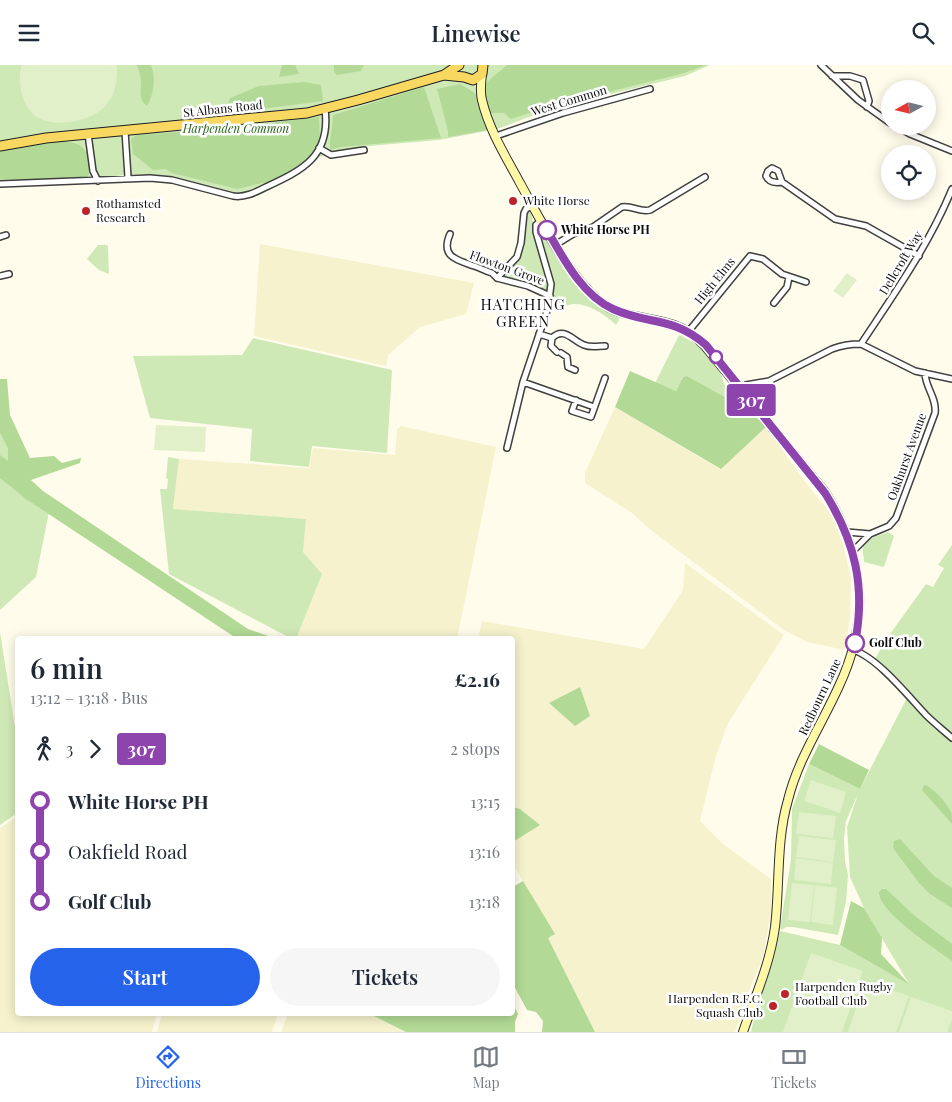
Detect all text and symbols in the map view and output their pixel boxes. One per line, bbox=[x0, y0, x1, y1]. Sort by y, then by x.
text: Linewise bbox=[431, 18, 521, 48]
icon: menu bbox=[15, 19, 43, 47]
icon: search bbox=[909, 19, 937, 47]
north arrow bbox=[881, 80, 936, 135]
map controls bbox=[881, 80, 936, 200]
street label: West Common bbox=[528, 81, 609, 119]
street label: St Albans Road bbox=[182, 96, 263, 120]
park label: Harpenden Common bbox=[182, 120, 289, 136]
button: locate bbox=[881, 145, 936, 200]
place label: White Horse bbox=[522, 192, 590, 208]
place label: Rothamsted Research bbox=[96, 195, 161, 225]
marker: White Horse bbox=[507, 195, 519, 207]
marker: Rothamsted Research bbox=[80, 205, 92, 217]
marker: White Horse PH bbox=[537, 220, 557, 240]
place label: White Horse PH bbox=[560, 221, 650, 237]
street label: Dellcroft Way bbox=[875, 228, 926, 297]
street label: Flowton Grove bbox=[468, 246, 547, 288]
street label: High Elms bbox=[690, 254, 738, 307]
district label: HATCHING GREEN bbox=[480, 294, 566, 331]
unlabelled marker bbox=[709, 350, 723, 364]
line badge: 307 bbox=[722, 384, 780, 416]
text: 307 bbox=[737, 388, 765, 412]
street label: Oakhurst Avenue bbox=[883, 411, 929, 503]
marker: Golf Club bbox=[845, 633, 865, 653]
place label: Golf Club bbox=[869, 634, 922, 650]
text: 6 min bbox=[30, 649, 103, 686]
street label: Redbourn Lane bbox=[794, 656, 844, 738]
text: £2.16 bbox=[454, 666, 500, 692]
text: 13:12 – 13:18 · Bus bbox=[30, 687, 148, 708]
icon: walk bbox=[30, 735, 58, 763]
icon: forward bbox=[81, 735, 109, 763]
text: 307 bbox=[127, 737, 156, 761]
text: 3 bbox=[66, 738, 73, 759]
text: 2 stops bbox=[450, 738, 500, 759]
text: White Horse PH bbox=[68, 788, 209, 814]
text: 13:15 bbox=[471, 791, 500, 812]
text: Oakfield Road bbox=[68, 838, 188, 864]
text: 13:16 bbox=[469, 841, 500, 862]
text: Golf Club bbox=[68, 888, 152, 914]
text: 13:18 bbox=[469, 891, 500, 912]
button: Start bbox=[30, 948, 260, 1006]
button: Tickets bbox=[270, 948, 500, 1006]
place label: Harpenden Rugby Football Club bbox=[795, 978, 893, 1008]
marker: Harpenden Rugby Football Club bbox=[779, 988, 791, 1000]
place label: Harpenden R.F.C. Squash Club bbox=[668, 990, 763, 1020]
marker: Harpenden R.F.C. Squash Club bbox=[767, 1000, 779, 1012]
tab: Directions bbox=[136, 1043, 201, 1092]
tab: Map bbox=[472, 1043, 500, 1092]
tab: Tickets bbox=[771, 1043, 816, 1092]

